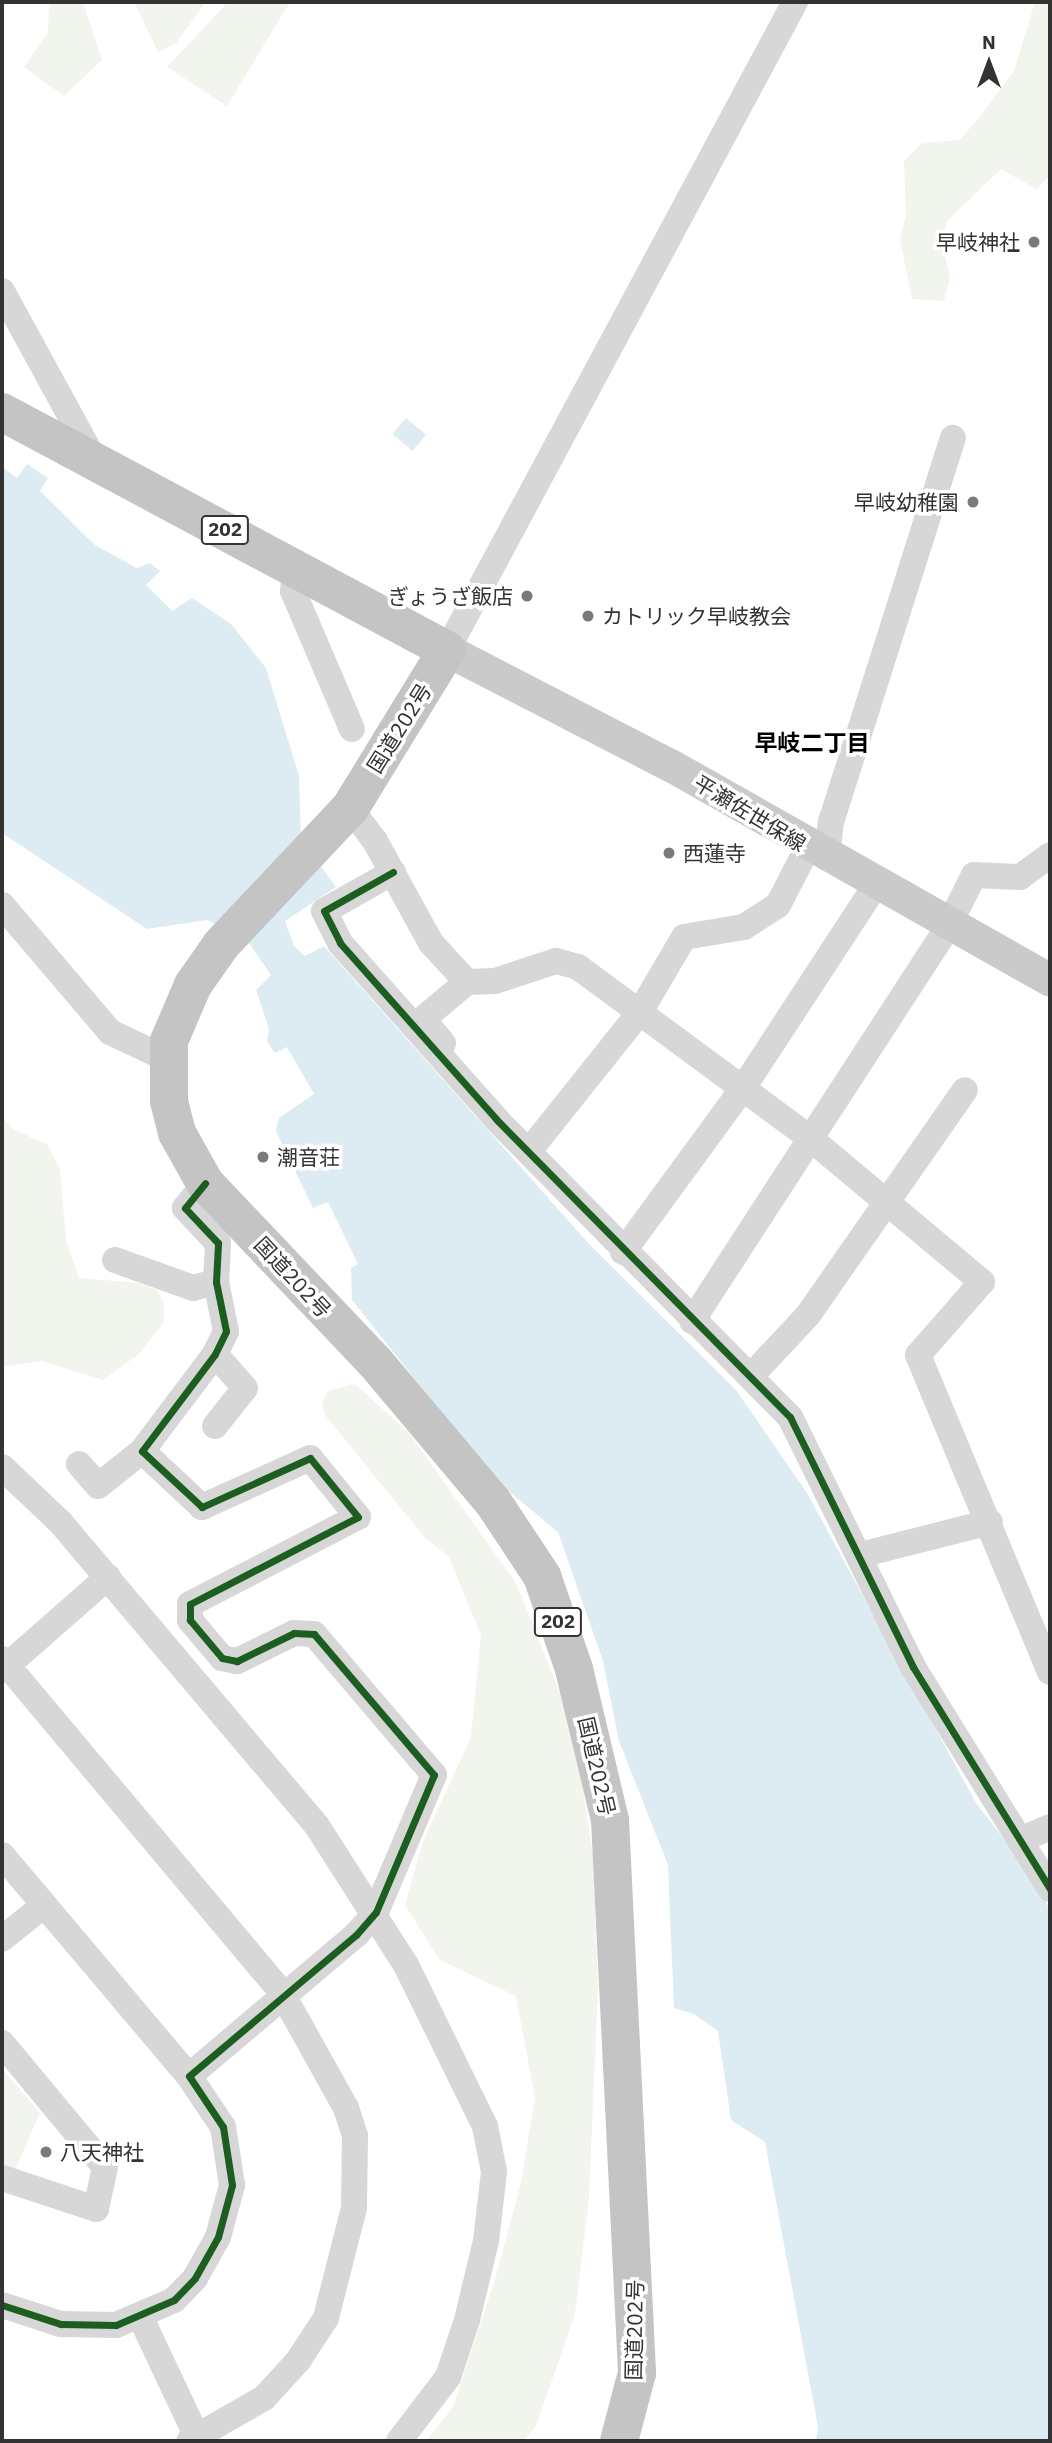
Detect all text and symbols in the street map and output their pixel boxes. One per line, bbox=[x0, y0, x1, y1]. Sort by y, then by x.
north arrow bbox=[954, 28, 1024, 98]
text: N bbox=[982, 30, 996, 54]
place label: 早岐神社 bbox=[936, 229, 1020, 255]
marker: 早岐神社 bbox=[1026, 234, 1042, 250]
place label: 早岐幼稚園 bbox=[854, 489, 959, 515]
marker: 早岐幼稚園 bbox=[965, 494, 981, 510]
road number: 202 bbox=[201, 514, 250, 545]
place label: ぎょうざ飯店 bbox=[387, 583, 513, 609]
marker: ぎょうざ飯店 bbox=[519, 588, 535, 604]
place label: カトリック早岐教会 bbox=[602, 603, 791, 629]
marker: カトリック早岐教会 bbox=[580, 608, 596, 624]
street label: 国道202号 bbox=[362, 679, 436, 777]
district label: 早岐二丁目 bbox=[755, 728, 869, 756]
street label: 平瀬佐世保線 bbox=[690, 770, 810, 856]
place label: 西蓮寺 bbox=[683, 840, 746, 866]
marker: 西蓮寺 bbox=[661, 845, 677, 861]
place label: 潮音荘 bbox=[277, 1144, 340, 1170]
marker: 潮音荘 bbox=[255, 1149, 271, 1165]
street label: 国道202号 bbox=[249, 1232, 337, 1322]
road number: 202 bbox=[534, 1606, 582, 1638]
street label: 国道202号 bbox=[573, 1714, 621, 1818]
place label: 八天神社 bbox=[60, 2139, 144, 2165]
marker: 八天神社 bbox=[38, 2144, 54, 2160]
street label: 国道202号 bbox=[621, 2279, 647, 2381]

